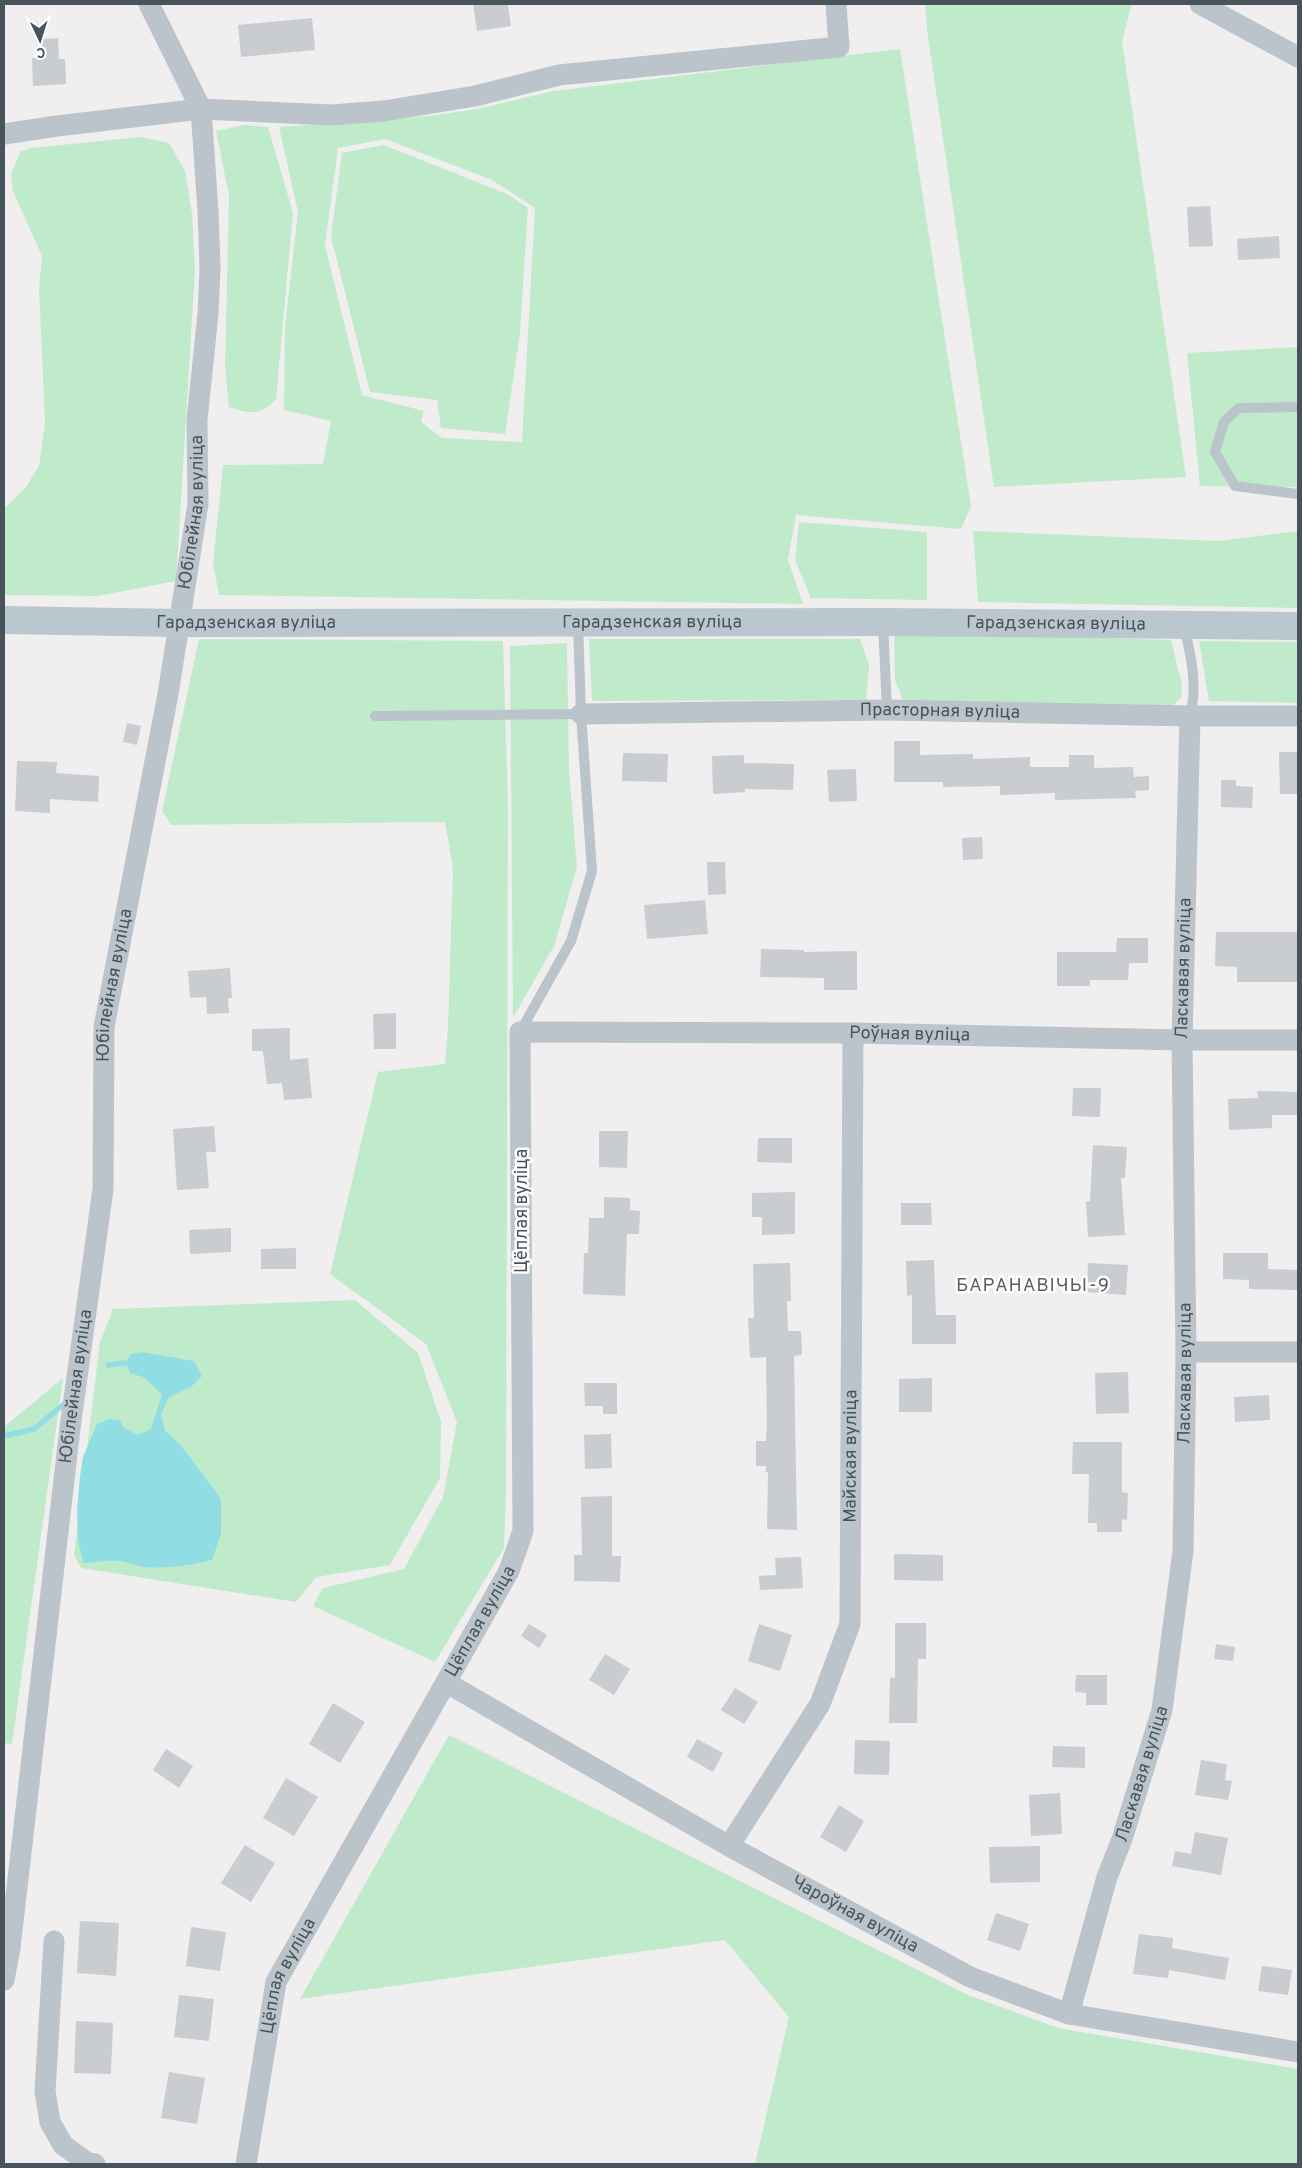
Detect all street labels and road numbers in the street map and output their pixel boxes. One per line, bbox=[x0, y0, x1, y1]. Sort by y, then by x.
street label: Юбілейная вуліца bbox=[173, 435, 210, 591]
street label: Гарадзенская вуліца bbox=[156, 611, 336, 635]
street label: Гарадзенская вуліца bbox=[562, 611, 742, 634]
street label: Гарадзенская вуліца bbox=[966, 611, 1146, 636]
street label: Прасторная вуліца bbox=[860, 698, 1020, 724]
street label: Ласкавая вуліца bbox=[1171, 897, 1197, 1040]
street label: Юбілейная вуліца bbox=[92, 907, 138, 1062]
street label: Роўная вуліца bbox=[849, 1021, 970, 1047]
street label: Цёплая вуліца bbox=[511, 1149, 534, 1273]
street label: Ласкавая вуліца bbox=[1173, 1303, 1198, 1444]
street label: Юбілейная вуліца bbox=[54, 1308, 98, 1465]
street label: Майская вуліца bbox=[839, 1389, 863, 1523]
street label: Цёплая вуліца bbox=[440, 1562, 521, 1681]
street label: Ласкавая вуліца bbox=[1110, 1703, 1174, 1845]
street label: Чароўная вуліца bbox=[787, 1871, 922, 1958]
street label: Цёплая вуліца bbox=[256, 1914, 321, 2036]

